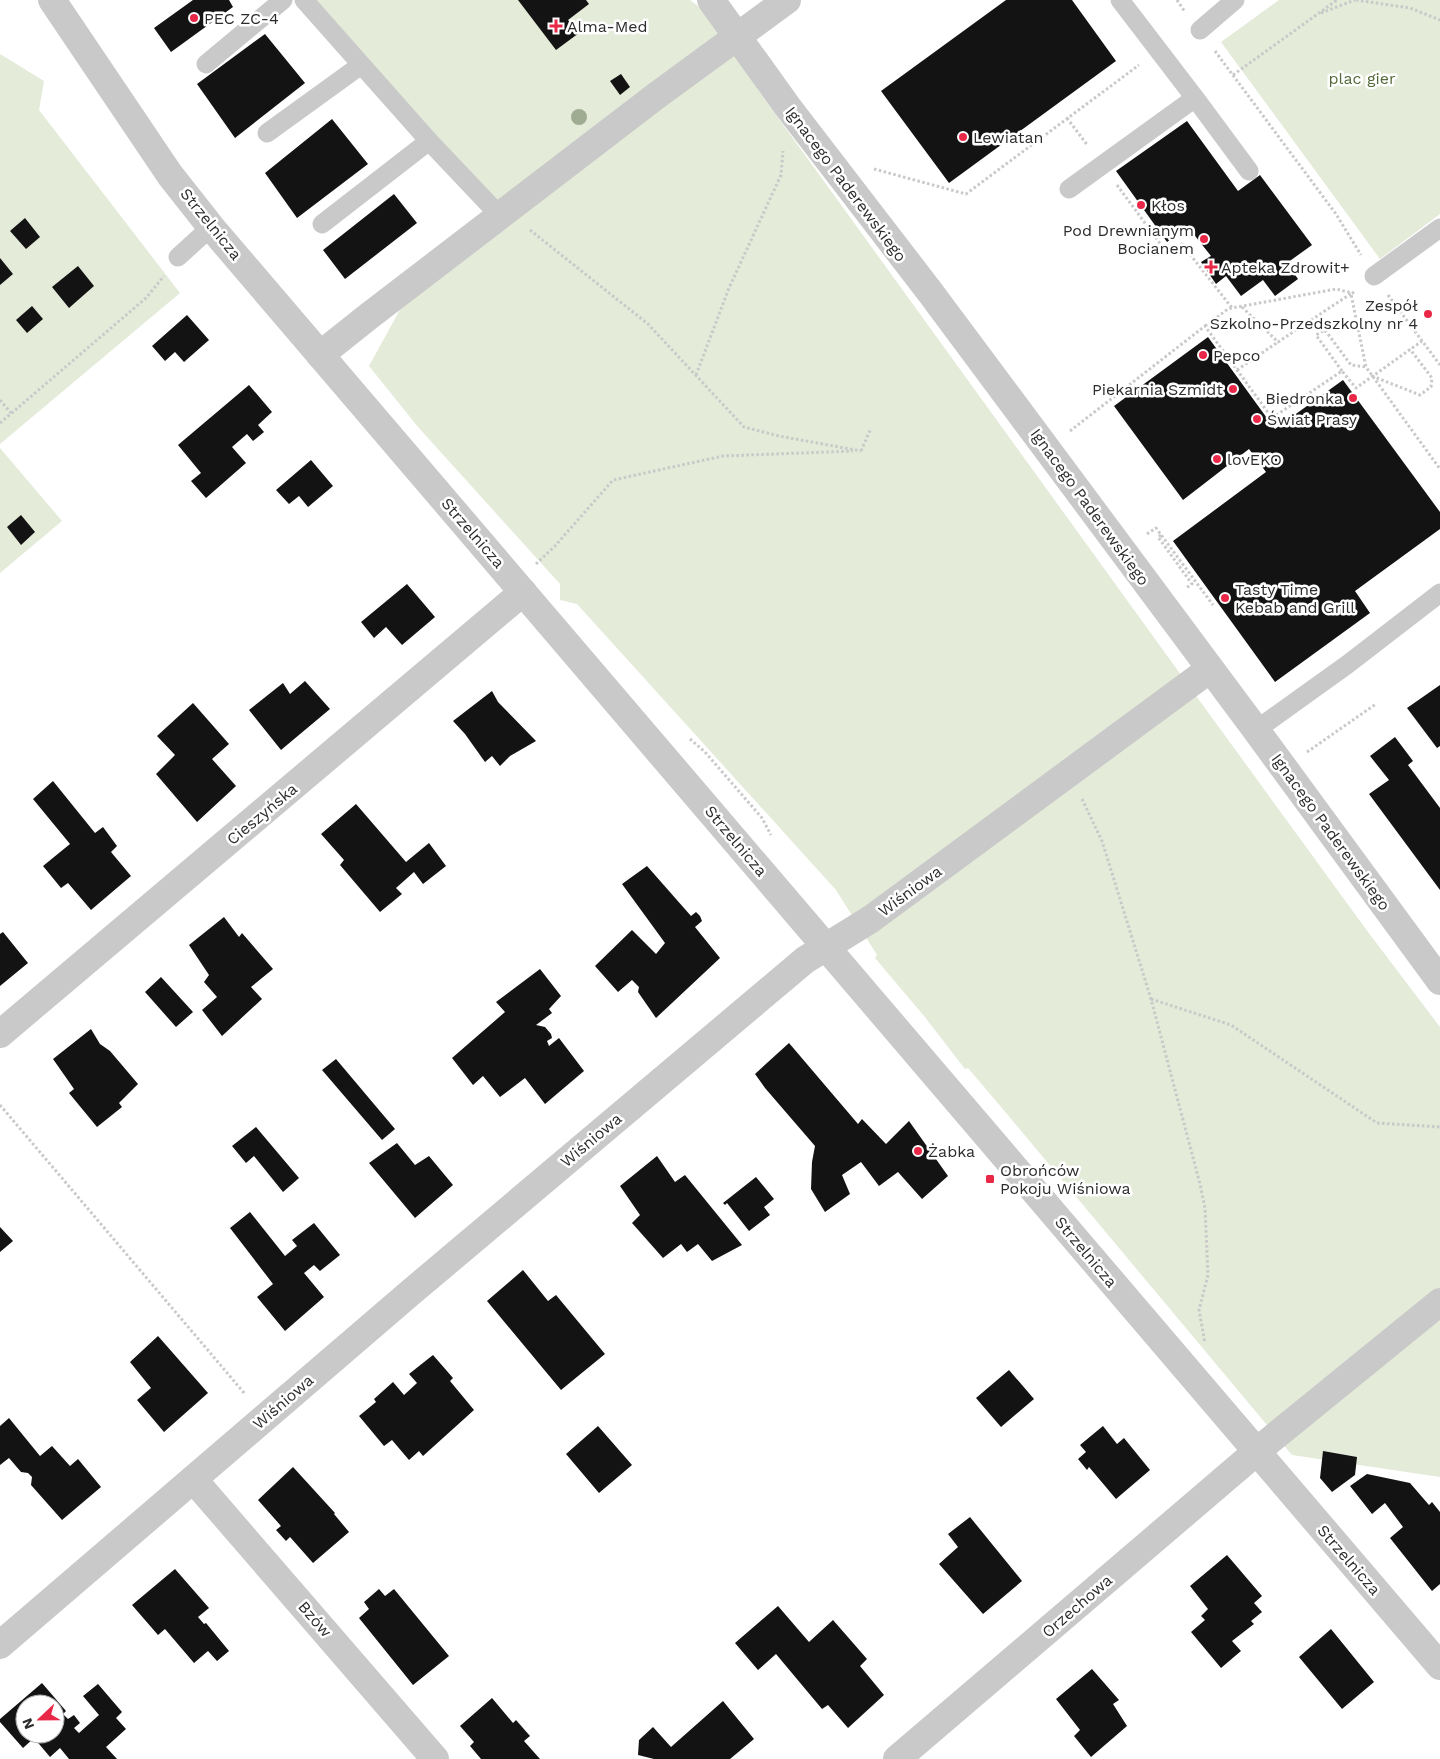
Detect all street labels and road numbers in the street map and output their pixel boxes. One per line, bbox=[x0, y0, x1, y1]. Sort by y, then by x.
street label: Ignacego Paderewskiego bbox=[781, 103, 911, 265]
street label: Strzelnicza bbox=[176, 184, 246, 264]
street label: Ignacego Paderewskiego bbox=[1027, 425, 1153, 589]
street label: Strzelnicza bbox=[437, 494, 509, 572]
street label: Ignacego Paderewskiego bbox=[1268, 750, 1394, 914]
street label: Cieszyńska bbox=[223, 779, 301, 849]
street label: Strzelnicza bbox=[701, 802, 771, 880]
street label: Wiśniowa bbox=[875, 862, 945, 920]
street label: Wiśniowa bbox=[557, 1109, 625, 1171]
street label: Strzelnicza bbox=[1051, 1213, 1121, 1291]
street label: Wiśniowa bbox=[249, 1371, 317, 1433]
street label: Strzelnicza bbox=[1313, 1521, 1385, 1599]
street label: Orzechowa bbox=[1038, 1570, 1116, 1642]
street label: Bzów bbox=[294, 1597, 336, 1641]

